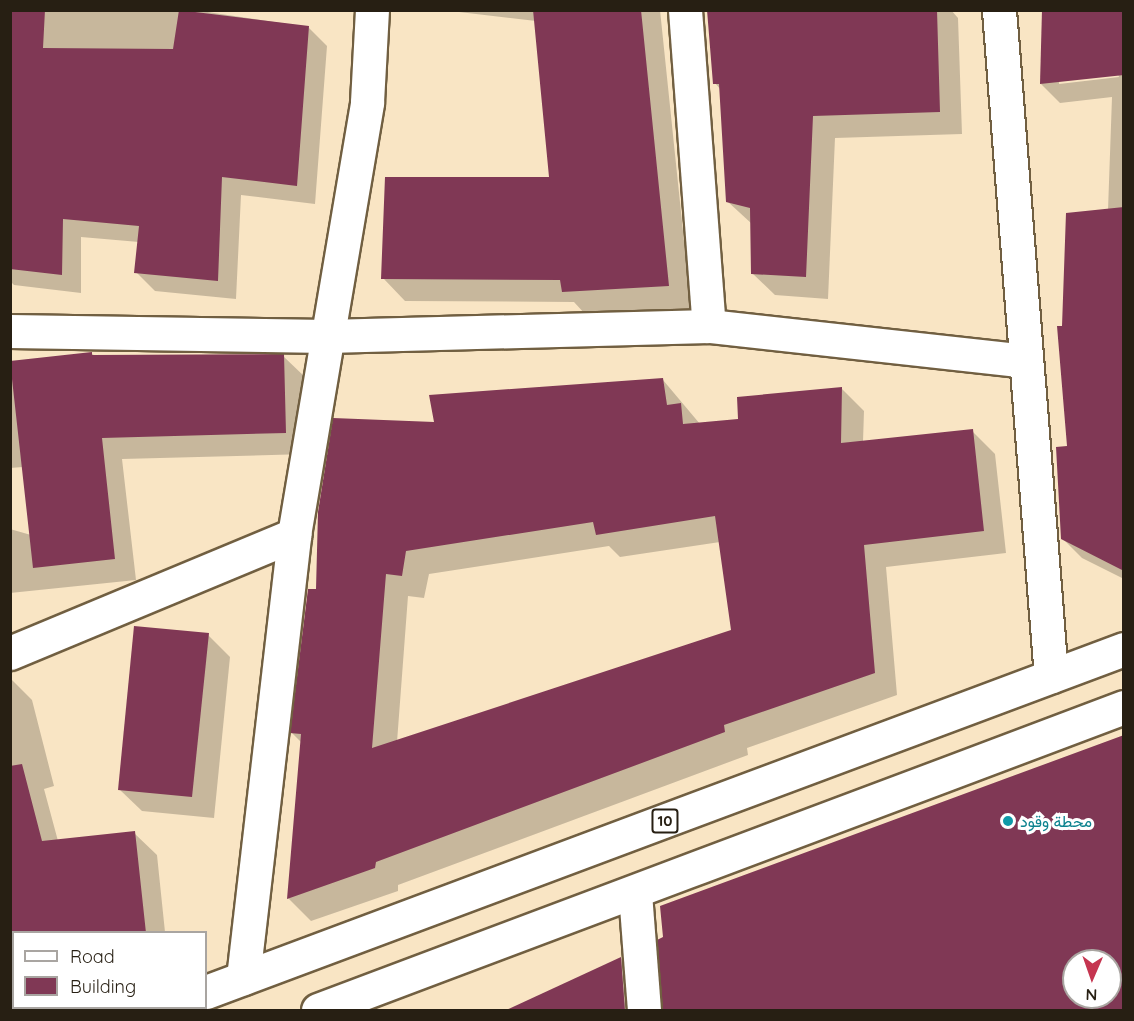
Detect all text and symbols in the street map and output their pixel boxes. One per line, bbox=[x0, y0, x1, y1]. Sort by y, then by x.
road number: 10 bbox=[650, 809, 680, 833]
place label: محطة وقود bbox=[1020, 811, 1092, 831]
marker: محطة وقود bbox=[1001, 814, 1015, 828]
legend bbox=[12, 931, 207, 1009]
text: Road bbox=[70, 945, 115, 968]
north arrow bbox=[1062, 949, 1122, 1009]
text: Building bbox=[70, 975, 136, 998]
text: N bbox=[1085, 985, 1098, 1005]

